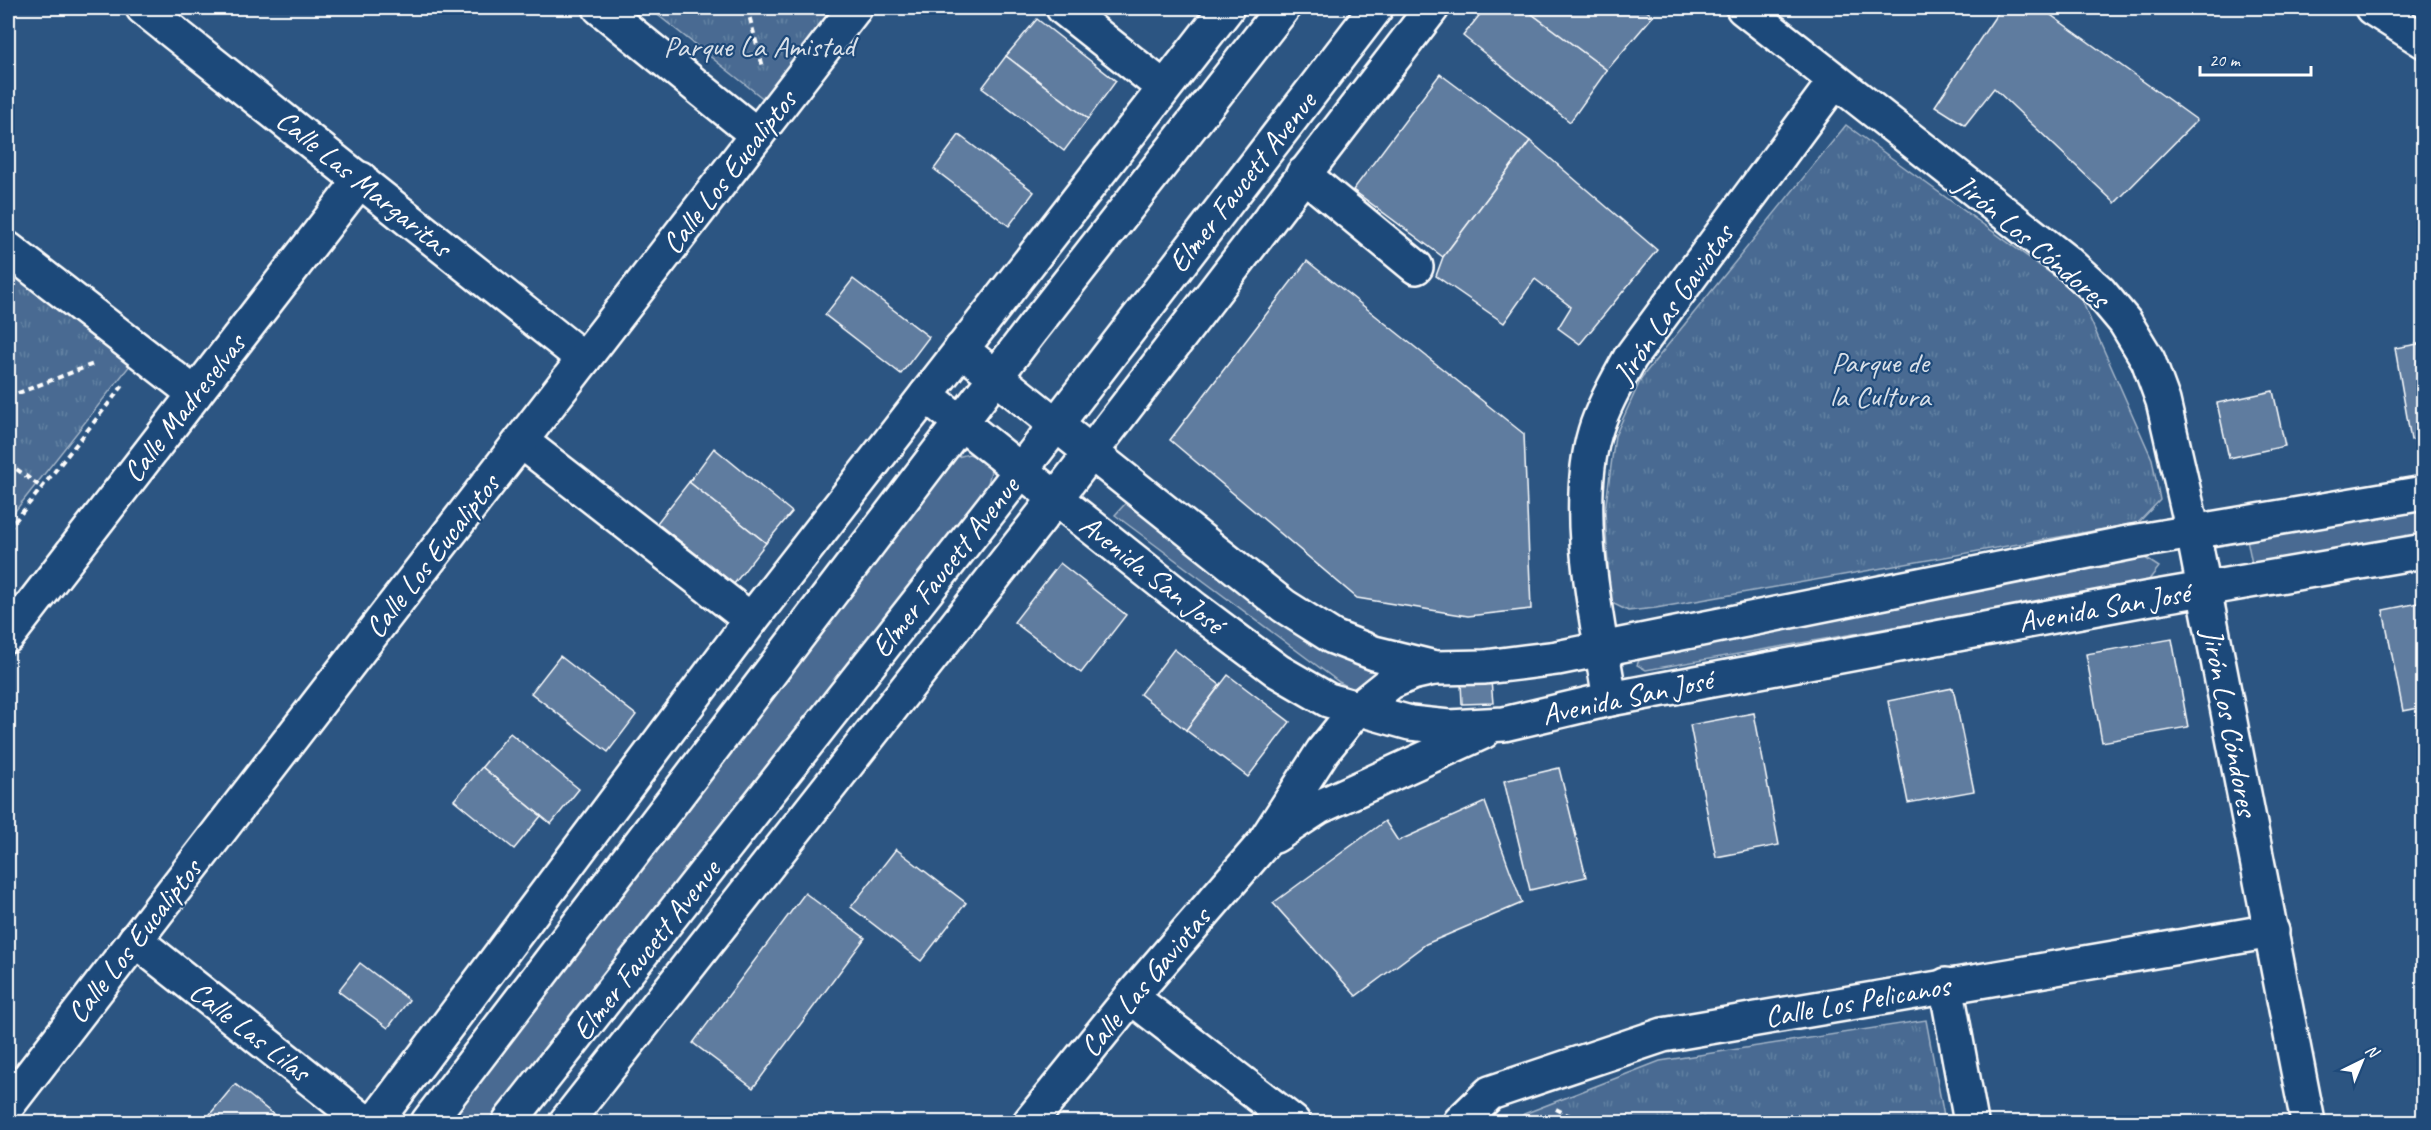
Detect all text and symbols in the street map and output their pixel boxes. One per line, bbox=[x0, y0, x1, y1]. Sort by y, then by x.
park label: Parque La Amistad bbox=[664, 27, 859, 65]
scale bar bbox=[2200, 39, 2311, 77]
text: 20 m bbox=[2209, 49, 2242, 71]
street label: Calle Los Eucaliptos bbox=[653, 80, 807, 262]
street label: Elmer Faucett Avenue bbox=[1159, 82, 1326, 280]
street label: Calle Las Margaritas bbox=[269, 101, 462, 267]
street label: Jirón Los Cóndores bbox=[1946, 164, 2119, 318]
street label: Jirón Las Gaviotas bbox=[1603, 215, 1743, 393]
street label: Calle Madreselvas bbox=[114, 324, 256, 490]
park label: Parque de la Cultura bbox=[1830, 343, 1932, 415]
street label: Calle Los Eucaliptos bbox=[356, 464, 510, 646]
street label: Elmer Faucett Avenue bbox=[862, 467, 1029, 665]
street label: Avenida San José bbox=[1072, 506, 1235, 645]
street label: Avenida San José bbox=[2016, 573, 2197, 641]
street label: Jirón Los Cóndores bbox=[2193, 623, 2267, 822]
street label: Avenida San José bbox=[1538, 660, 1720, 734]
street label: Calle Los Eucaliptos bbox=[58, 849, 212, 1031]
street label: Elmer Faucett Avenue bbox=[563, 850, 730, 1048]
street label: Calle Las Gaviotas bbox=[1071, 897, 1220, 1065]
street label: Calle Los Pelicanos bbox=[1762, 966, 1955, 1036]
street label: Calle Las Lilas bbox=[182, 972, 320, 1092]
north arrow bbox=[2332, 1031, 2392, 1091]
text: N bbox=[2361, 1040, 2384, 1064]

